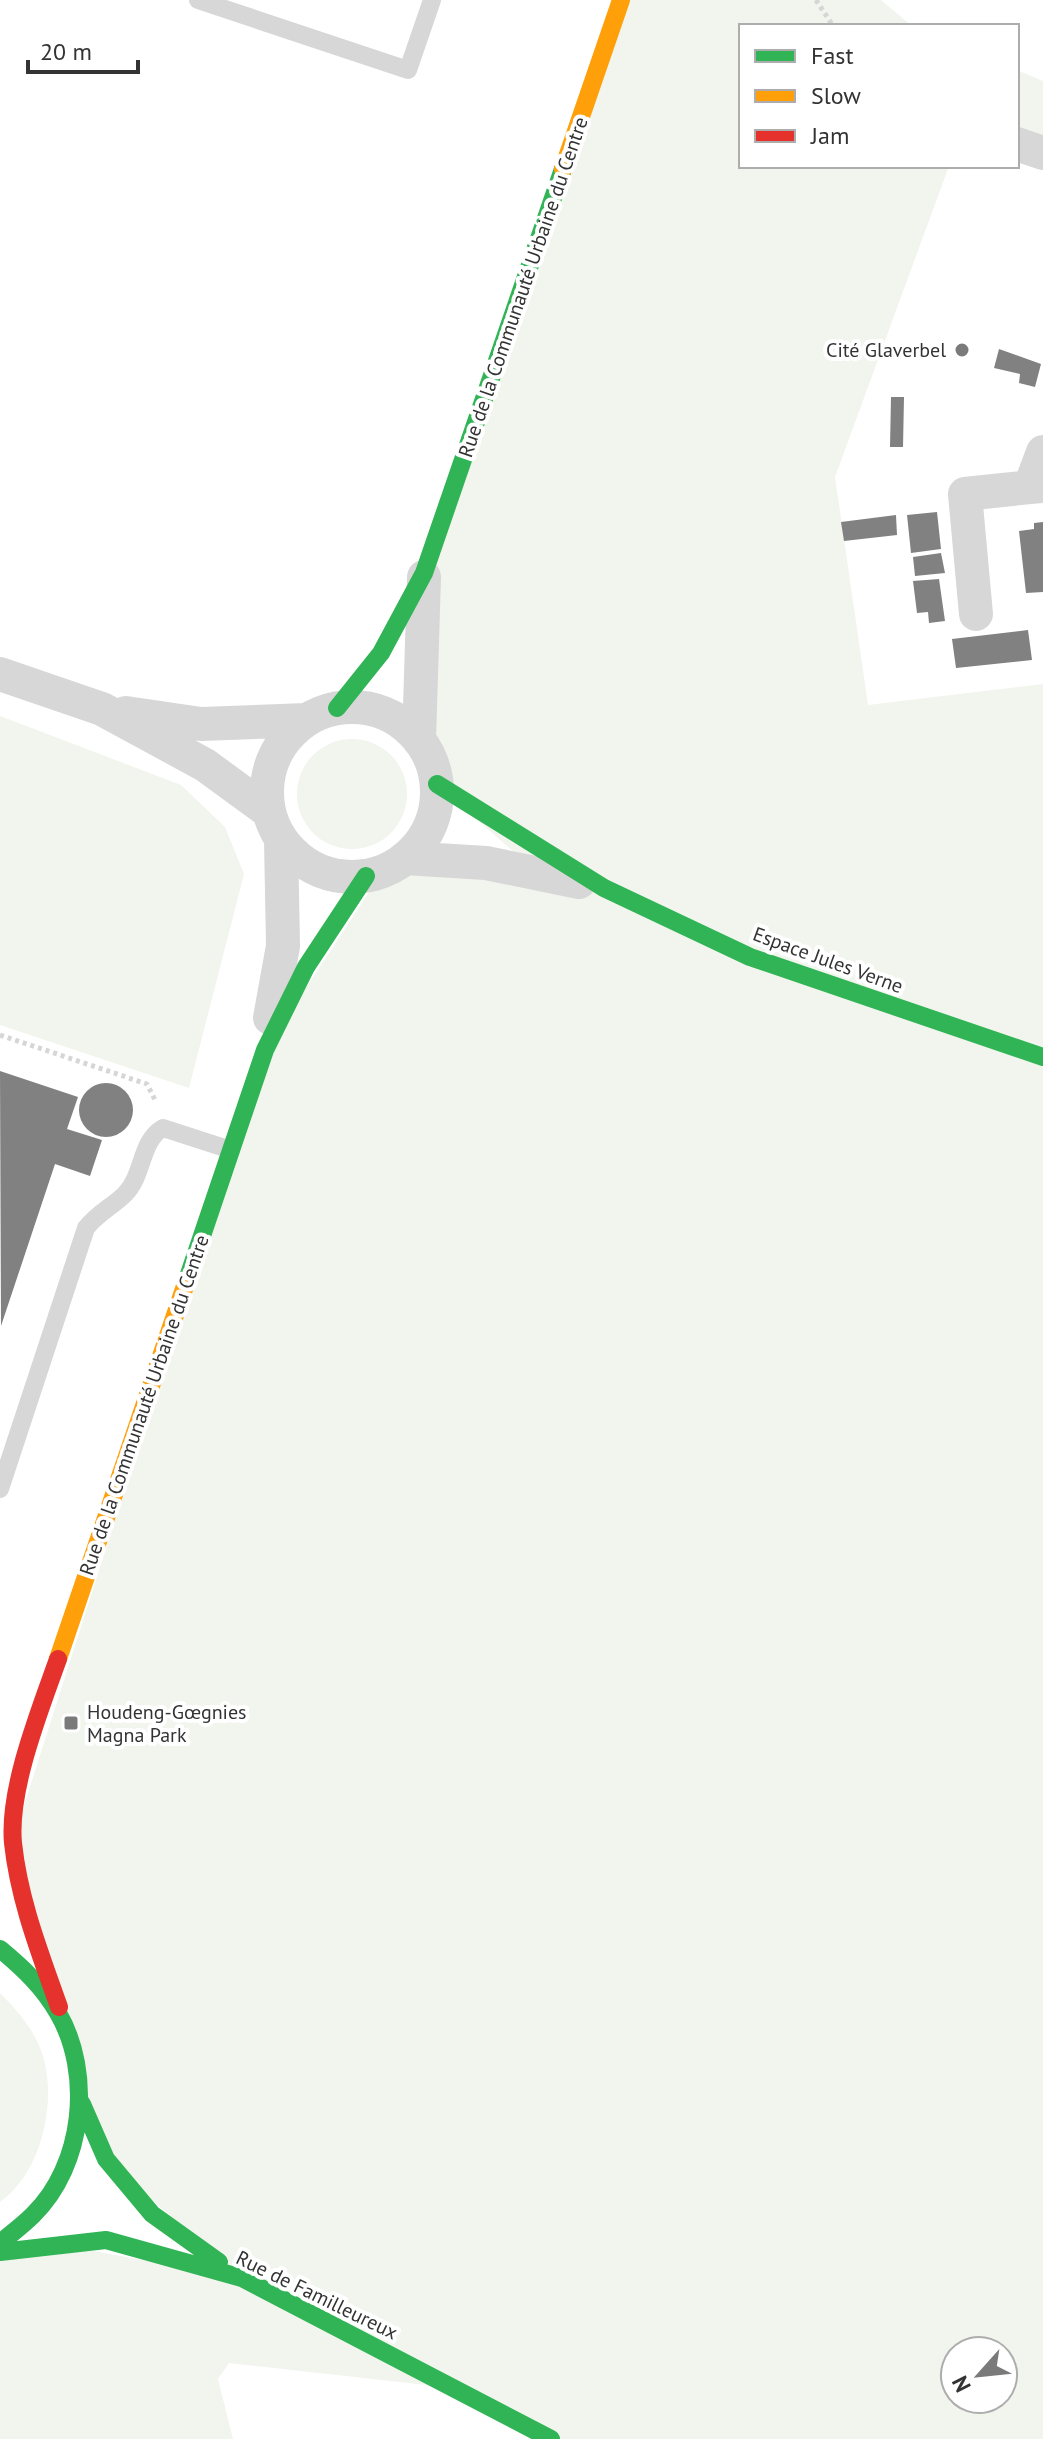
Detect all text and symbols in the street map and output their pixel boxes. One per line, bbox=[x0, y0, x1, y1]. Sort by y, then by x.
scale bar bbox=[28, 24, 138, 74]
legend bbox=[739, 24, 1019, 168]
text: 20 m bbox=[40, 36, 92, 67]
text: Fast bbox=[811, 40, 854, 71]
text: Slow bbox=[811, 80, 861, 111]
street label: Rue de la Communauté Urbaine du Centre bbox=[452, 113, 594, 461]
text: Jam bbox=[810, 120, 849, 151]
place label: Cité Glaverbel bbox=[826, 337, 946, 363]
marker: Cité Glaverbel bbox=[953, 341, 971, 359]
street label: Espace Jules Verne bbox=[749, 921, 907, 999]
street label: Rue de la Communauté Urbaine du Centre bbox=[73, 1231, 215, 1579]
place label: Houdeng-Gœgnies Magna Park bbox=[87, 1699, 247, 1748]
marker: Houdeng-Gœgnies Magna Park bbox=[62, 1714, 80, 1732]
street label: Rue de Familleureux bbox=[232, 2245, 402, 2345]
north arrow bbox=[939, 2335, 1019, 2415]
text: N bbox=[945, 2371, 977, 2397]

